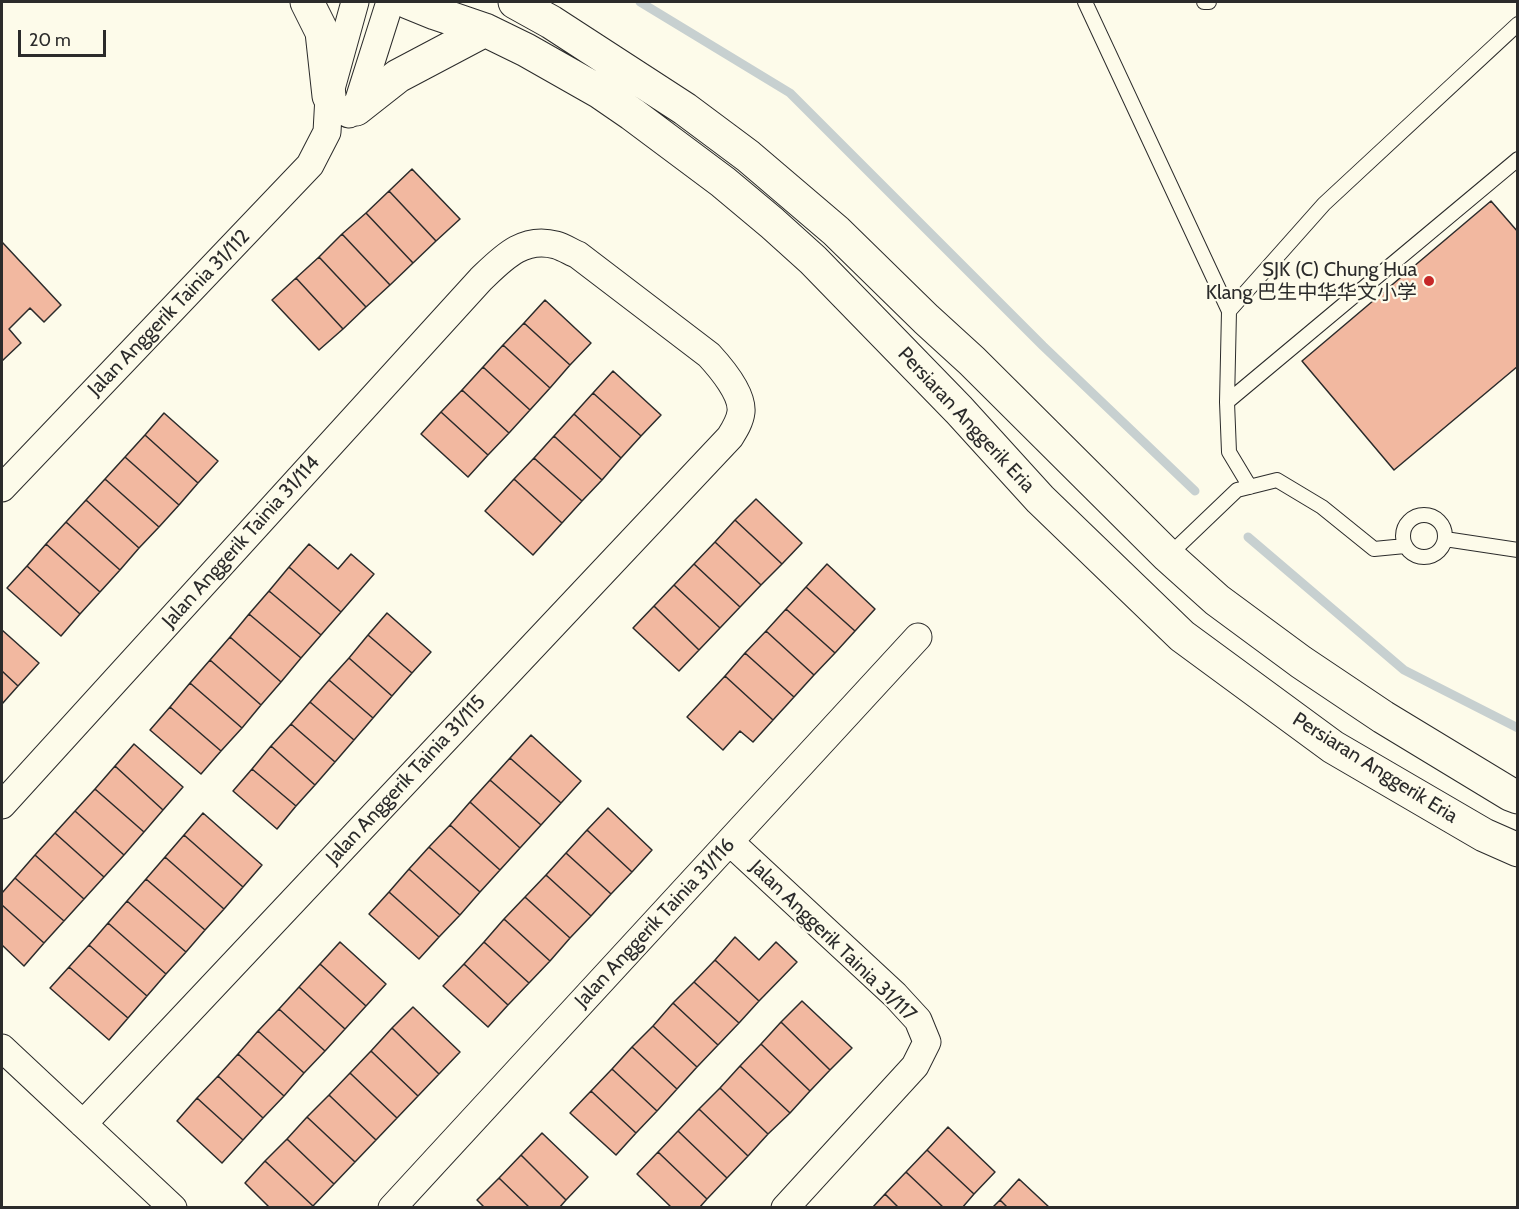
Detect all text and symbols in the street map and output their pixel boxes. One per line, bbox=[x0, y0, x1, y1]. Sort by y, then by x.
scale bar bbox=[21, 18, 110, 56]
text: 20 m bbox=[29, 29, 71, 51]
street label: Jalan Anggerik Tainia 31/112 bbox=[83, 225, 255, 401]
place label: SJK (C) Chung Hua Klang 巴生中华华文小学 bbox=[1206, 258, 1417, 305]
marker: SJK (C) Chung Hua Klang 巴生中华华文小学 bbox=[1422, 274, 1436, 288]
street label: Persiaran Anggerik Eria bbox=[892, 342, 1040, 498]
street label: Jalan Anggerik Tainia 31/114 bbox=[157, 451, 325, 633]
street label: Jalan Anggerik Tainia 31/115 bbox=[321, 690, 491, 870]
street label: Persiaran Anggerik Eria bbox=[1288, 707, 1462, 829]
street label: Jalan Anggerik Tainia 31/116 bbox=[570, 833, 740, 1013]
street label: Jalan Anggerik Tainia 31/117 bbox=[745, 855, 921, 1027]

